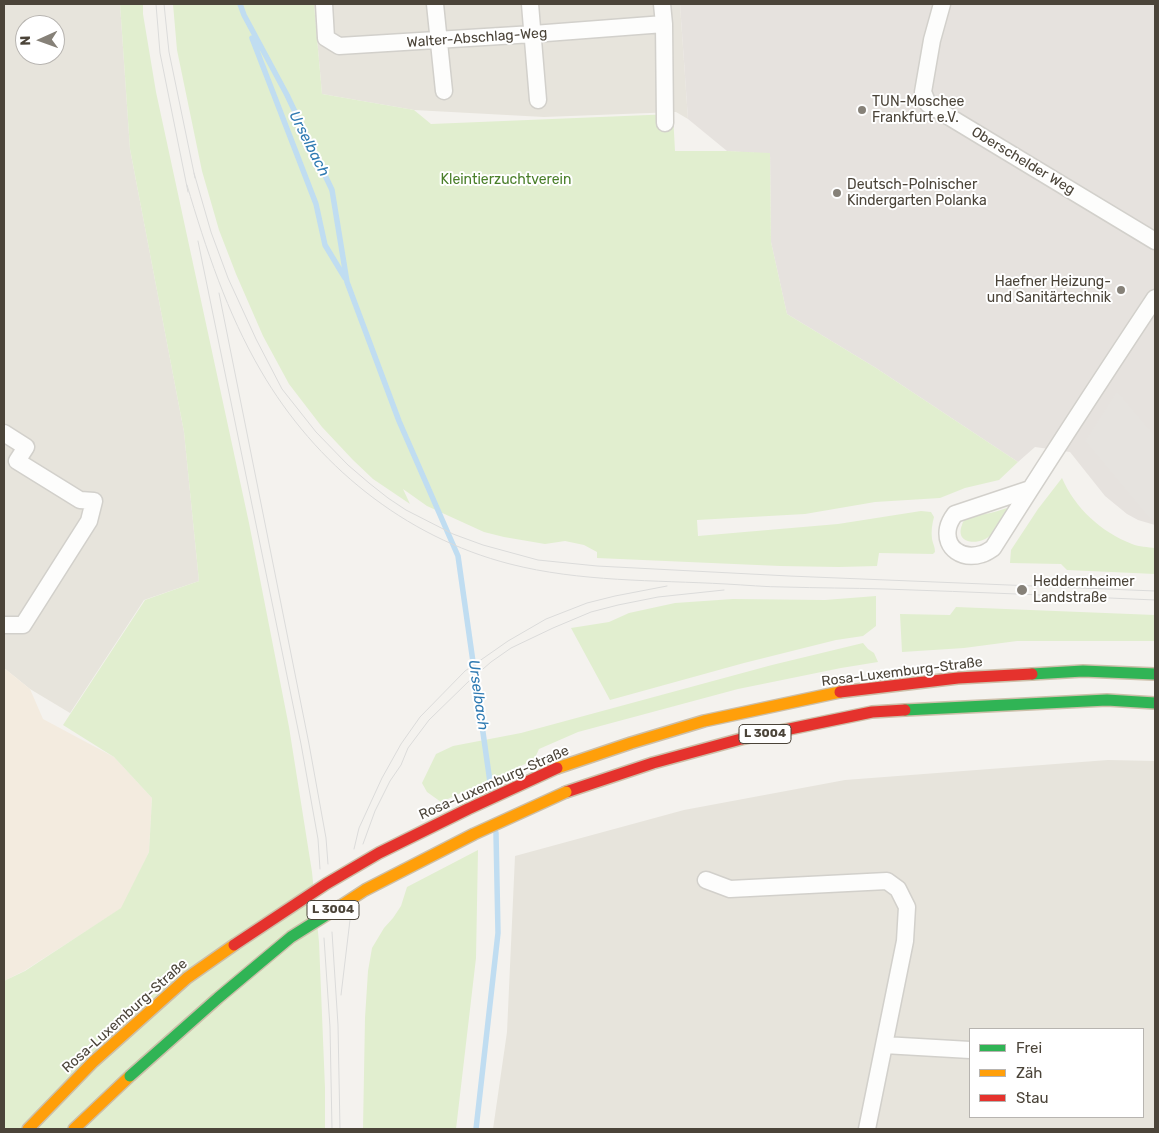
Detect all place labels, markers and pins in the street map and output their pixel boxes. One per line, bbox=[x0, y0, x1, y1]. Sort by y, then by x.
place label: TUN-Moschee Frankfurt e.V. bbox=[872, 94, 964, 126]
marker: TUN-Moschee Frankfurt e.V. bbox=[856, 104, 868, 116]
place label: Deutsch-Polnischer Kindergarten Polanka bbox=[847, 177, 987, 210]
marker: Deutsch-Polnischer Kindergarten Polanka bbox=[831, 187, 843, 199]
place label: Haefner Heizung- und Sanitärtechnik bbox=[987, 274, 1111, 306]
marker: Haefner Heizung- und Sanitärtechnik bbox=[1115, 284, 1127, 296]
place label: Heddernheimer Landstraße bbox=[1033, 574, 1134, 606]
marker: Heddernheimer Landstraße bbox=[1015, 583, 1029, 597]

